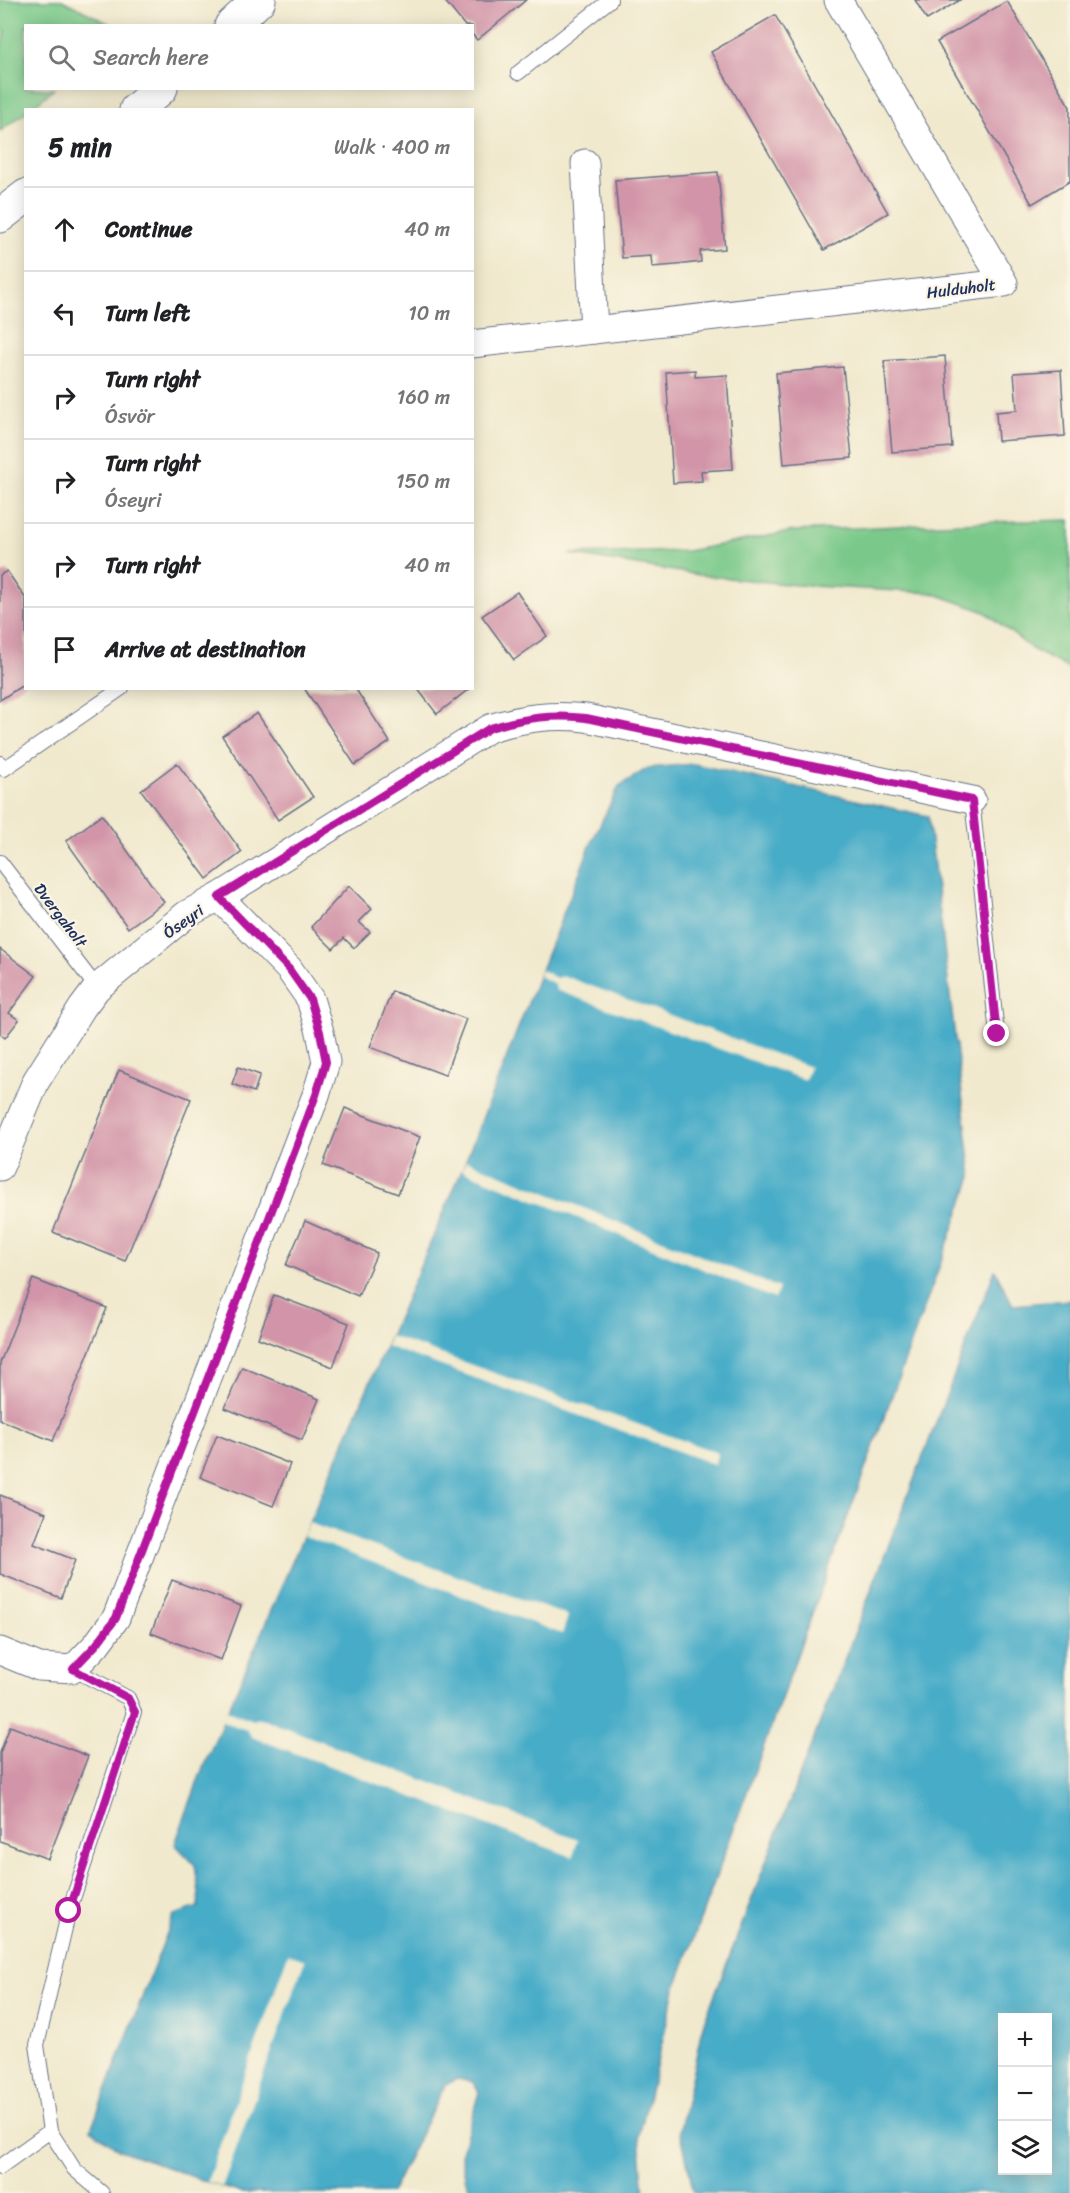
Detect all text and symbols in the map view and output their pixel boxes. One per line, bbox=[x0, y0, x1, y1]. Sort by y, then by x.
search box bbox=[24, 24, 474, 90]
text: Search here bbox=[93, 38, 209, 77]
icon: search bbox=[45, 41, 78, 74]
text: 5 min bbox=[48, 124, 112, 170]
text: Walk · 400 m bbox=[334, 130, 450, 165]
text: Continue bbox=[105, 210, 193, 249]
text: 40 m bbox=[404, 212, 450, 247]
icon: ahead bbox=[48, 213, 81, 246]
street label: Hulduholt bbox=[925, 270, 997, 307]
text: Turn left bbox=[105, 294, 190, 333]
text: 10 m bbox=[408, 296, 450, 331]
icon: left bbox=[48, 297, 81, 330]
text: Turn right bbox=[105, 360, 200, 399]
text: 160 m bbox=[397, 380, 450, 415]
icon: right bbox=[48, 381, 81, 414]
text: Ósvör bbox=[105, 399, 155, 434]
text: Turn right bbox=[105, 444, 200, 483]
text: 150 m bbox=[396, 464, 450, 499]
icon: right bbox=[48, 465, 81, 498]
text: Óseyri bbox=[105, 483, 162, 518]
text: Turn right bbox=[105, 546, 200, 585]
text: 40 m bbox=[404, 548, 450, 583]
icon: right bbox=[48, 549, 81, 582]
text: Arrive at destination bbox=[105, 630, 306, 669]
icon: arrive bbox=[48, 633, 81, 666]
street label: Dvergaholt bbox=[26, 877, 95, 955]
street label: Óseyri bbox=[156, 896, 211, 946]
route end bbox=[983, 1020, 1009, 1046]
route start bbox=[55, 1897, 81, 1923]
map controls bbox=[998, 2013, 1052, 2175]
button: + bbox=[998, 2013, 1052, 2067]
button: − bbox=[998, 2067, 1052, 2121]
button: layers bbox=[998, 2121, 1052, 2175]

